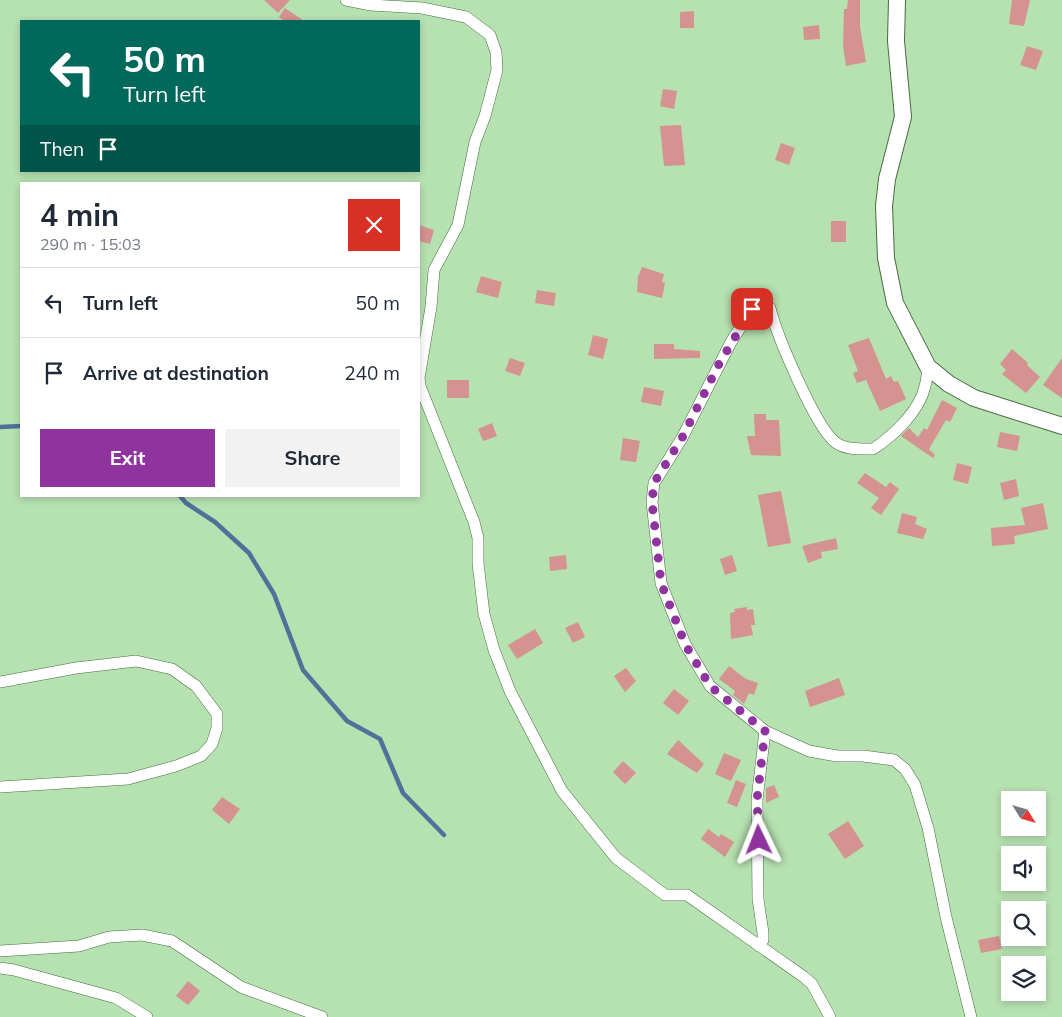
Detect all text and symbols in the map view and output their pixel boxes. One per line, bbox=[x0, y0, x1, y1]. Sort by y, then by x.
text: 50 m bbox=[123, 37, 206, 81]
icon: left bbox=[40, 40, 105, 105]
text: Turn left bbox=[123, 80, 206, 108]
icon: arrive bbox=[94, 135, 122, 163]
text: Then bbox=[40, 137, 84, 161]
text: 4 min bbox=[40, 196, 119, 234]
button: close bbox=[348, 199, 400, 251]
text: 290 m · 15:03 bbox=[40, 234, 141, 254]
pin bbox=[731, 288, 773, 330]
icon: left bbox=[40, 289, 68, 317]
text: Turn left bbox=[83, 291, 158, 315]
text: 50 m bbox=[356, 291, 400, 315]
icon: arrive bbox=[738, 295, 766, 323]
icon: arrive bbox=[40, 359, 68, 387]
text: Arrive at destination bbox=[83, 361, 269, 385]
text: 240 m bbox=[344, 361, 400, 385]
button: Exit bbox=[40, 429, 215, 487]
button: Share bbox=[225, 429, 400, 487]
north arrow bbox=[1001, 791, 1046, 836]
map controls bbox=[1001, 791, 1046, 1001]
position arrow bbox=[732, 813, 784, 865]
button: sound bbox=[1001, 846, 1046, 891]
button: search bbox=[1001, 901, 1046, 946]
button: layers bbox=[1001, 956, 1046, 1001]

